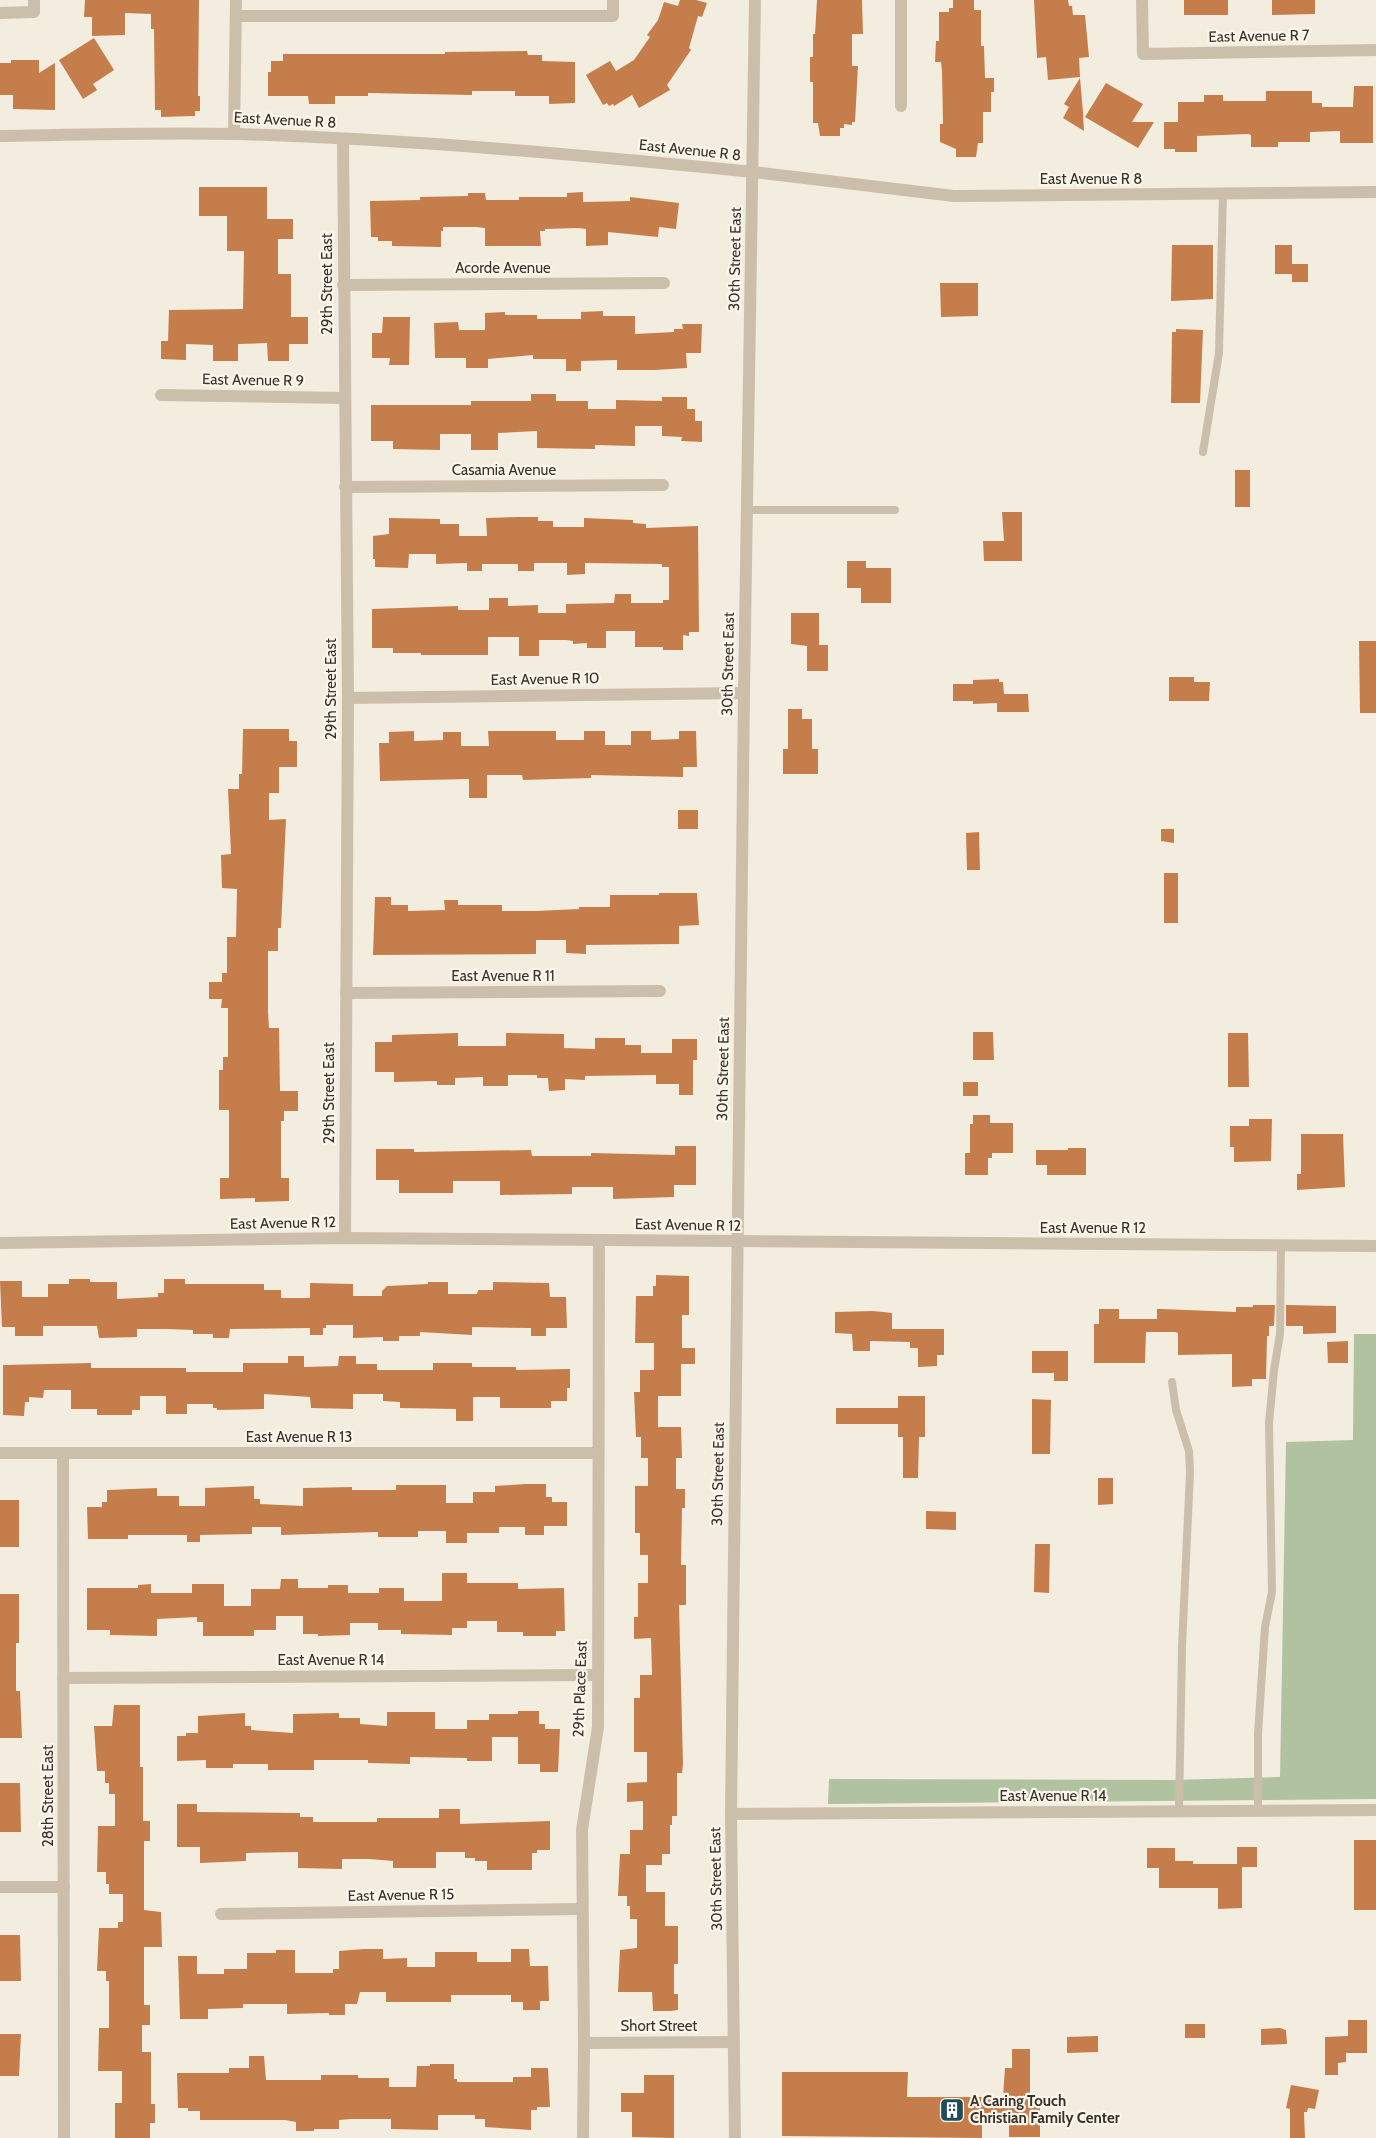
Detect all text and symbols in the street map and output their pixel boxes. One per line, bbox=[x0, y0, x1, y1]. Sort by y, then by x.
street label: East Avenue R 7 bbox=[1208, 26, 1310, 46]
street label: East Avenue R 8 bbox=[233, 108, 337, 132]
street label: East Avenue R 8 bbox=[638, 136, 742, 164]
street label: East Avenue R 8 bbox=[1040, 170, 1142, 188]
street label: 30th Street East bbox=[725, 207, 745, 311]
street label: 29th Street East bbox=[318, 233, 336, 335]
street label: Acorde Avenue bbox=[455, 259, 551, 277]
street label: East Avenue R 9 bbox=[202, 370, 304, 390]
street label: Casamia Avenue bbox=[452, 461, 556, 479]
street label: 30th Street East bbox=[718, 612, 738, 716]
street label: 29th Street East bbox=[322, 638, 340, 740]
street label: East Avenue R 10 bbox=[490, 669, 600, 689]
street label: East Avenue R 11 bbox=[451, 967, 555, 985]
street label: 30th Street East bbox=[713, 1017, 733, 1121]
street label: 29th Street East bbox=[320, 1042, 338, 1144]
street label: East Avenue R 12 bbox=[230, 1213, 336, 1233]
street label: East Avenue R 12 bbox=[635, 1215, 741, 1235]
street label: East Avenue R 12 bbox=[1040, 1219, 1146, 1237]
street label: 30th Street East bbox=[708, 1422, 728, 1526]
street label: East Avenue R 13 bbox=[246, 1428, 352, 1446]
street label: 29th Place East bbox=[569, 1640, 591, 1738]
street label: East Avenue R 14 bbox=[277, 1651, 385, 1669]
street label: 28th Street East bbox=[39, 1745, 57, 1847]
street label: East Avenue R 14 bbox=[999, 1787, 1107, 1805]
street label: 30th Street East bbox=[706, 1827, 726, 1931]
street label: East Avenue R 15 bbox=[348, 1885, 454, 1905]
street label: Short Street bbox=[621, 2017, 697, 2035]
place label: A Caring Touch Christian Family Center bbox=[970, 2092, 1120, 2127]
building icon: A Caring Touch Christian Family Center bbox=[939, 2097, 965, 2123]

